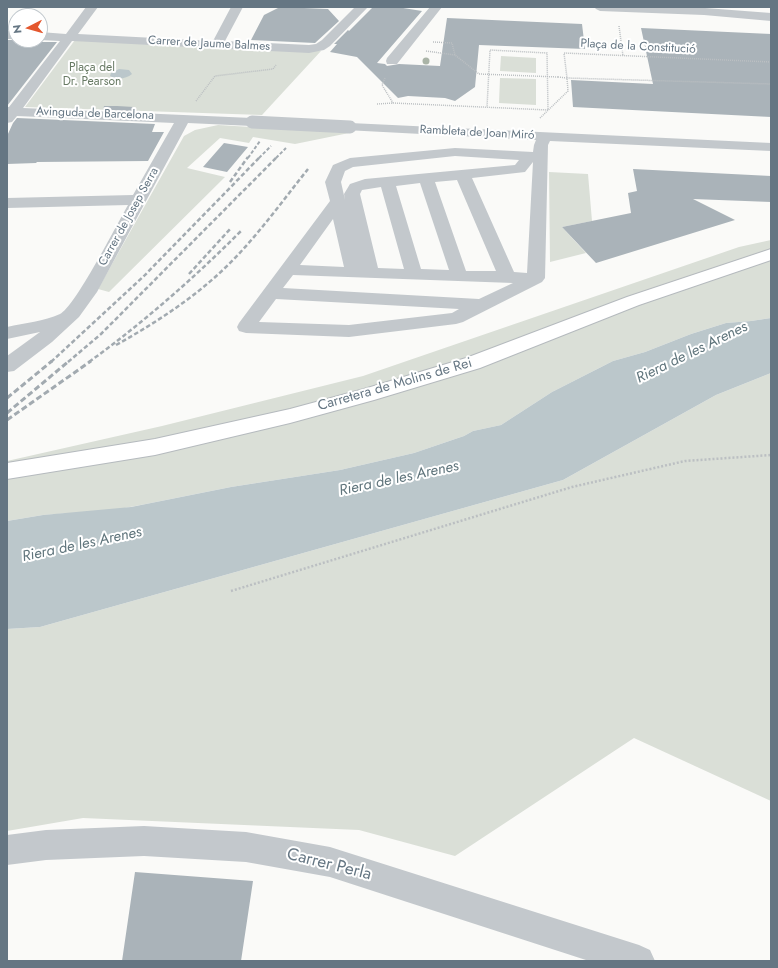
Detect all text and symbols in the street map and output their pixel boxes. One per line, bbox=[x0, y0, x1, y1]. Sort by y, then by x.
north arrow bbox=[8, 8, 48, 48]
text: N bbox=[9, 24, 25, 34]
street label: Carrer de Jaume Balmes bbox=[148, 34, 270, 54]
street label: Plaça de la Constitució bbox=[580, 37, 696, 57]
park label: Plaça del Dr. Pearson bbox=[63, 61, 121, 89]
street label: Avinguda de Barcelona bbox=[36, 105, 154, 123]
street label: Rambleta de Joan Miró bbox=[419, 123, 535, 143]
street label: Carrer de Josep Serra bbox=[96, 165, 162, 269]
water label: Riera de les Arenes bbox=[633, 318, 751, 388]
street label: Carretera de Molins de Rei bbox=[316, 355, 474, 415]
water label: Riera de les Arenes bbox=[338, 458, 460, 500]
water label: Riera de les Arenes bbox=[21, 524, 143, 566]
street label: Carrer Perla bbox=[285, 845, 373, 885]

